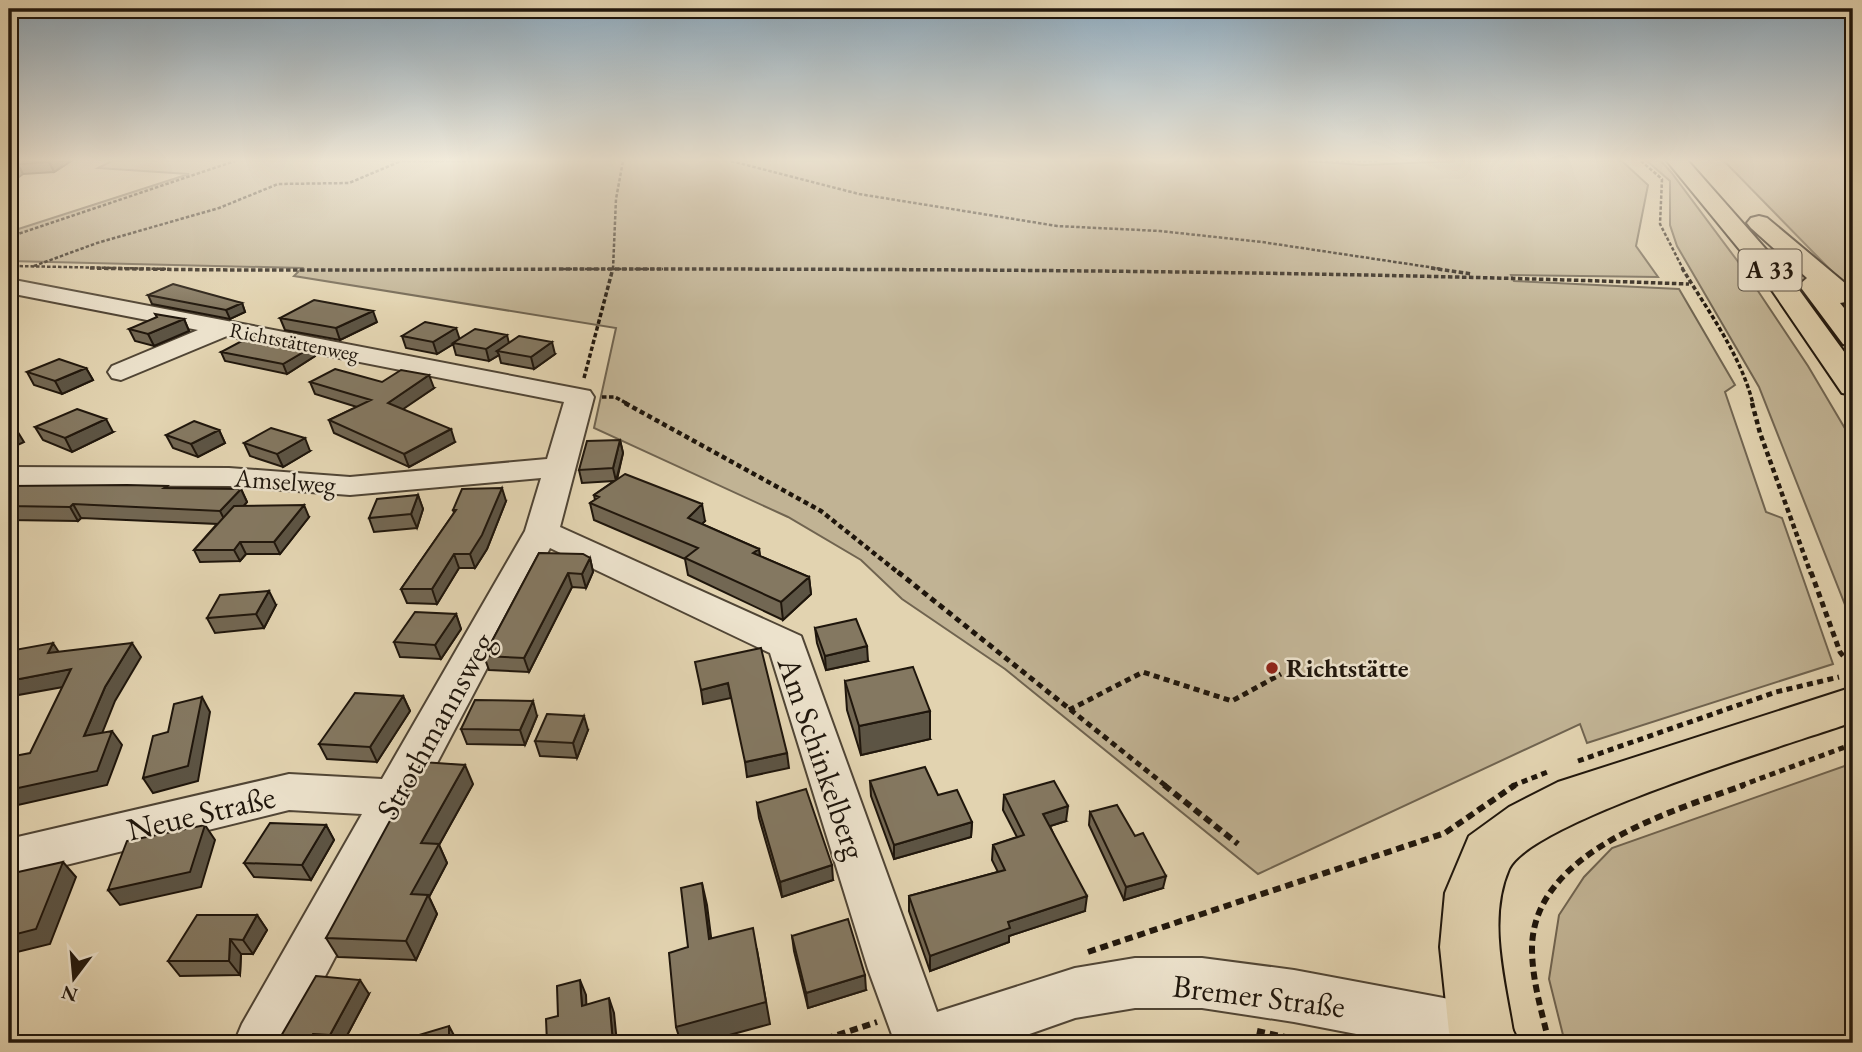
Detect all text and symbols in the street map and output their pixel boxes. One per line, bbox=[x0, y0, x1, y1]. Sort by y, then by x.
road number: A 33 bbox=[1738, 249, 1802, 290]
street label: Richtstättenweg bbox=[227, 316, 362, 367]
street label: Amselweg bbox=[232, 460, 338, 502]
street label: Strothmannsweg bbox=[366, 624, 504, 827]
street label: Am Schinkelberg bbox=[767, 650, 877, 866]
place label: Richtstätte bbox=[1286, 651, 1409, 685]
marker: Richtstätte bbox=[1264, 660, 1280, 676]
street label: Neue Straße bbox=[123, 776, 279, 850]
north arrow bbox=[38, 944, 108, 1014]
street label: Bremer Straße bbox=[1170, 965, 1348, 1027]
text: N bbox=[58, 980, 80, 1008]

